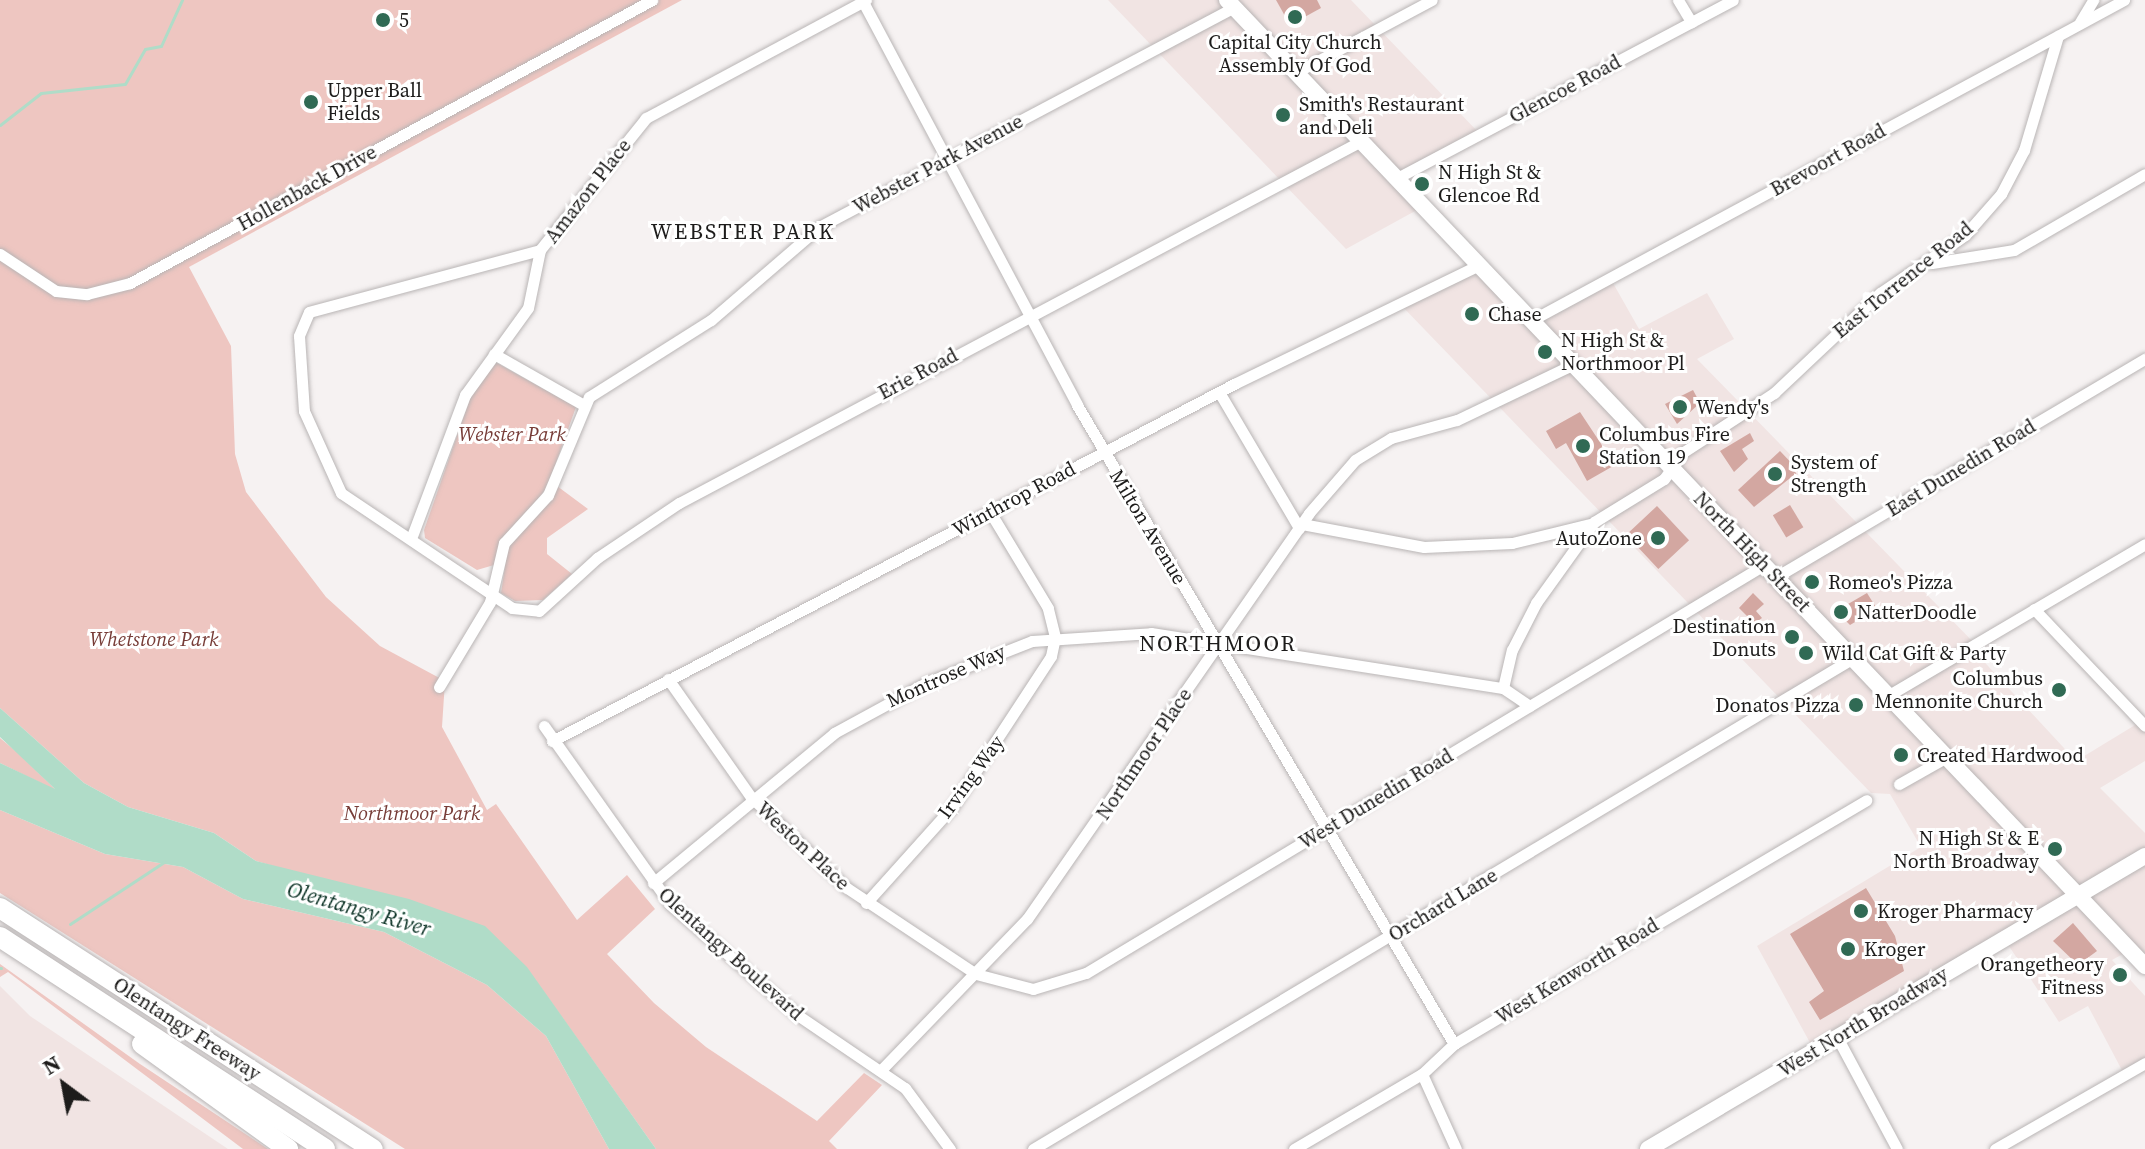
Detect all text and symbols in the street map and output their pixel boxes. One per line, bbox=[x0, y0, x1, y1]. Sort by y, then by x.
place label: 5 bbox=[399, 8, 409, 32]
marker: Capital City Church Assembly Of God bbox=[1286, 8, 1304, 26]
marker: 5 bbox=[374, 11, 392, 29]
place label: Capital City Church Assembly Of God bbox=[1208, 30, 1382, 77]
street label: Glencoe Road bbox=[1505, 50, 1625, 128]
place label: Upper Ball Fields bbox=[327, 78, 422, 125]
place label: Smith's Restaurant and Deli bbox=[1299, 92, 1464, 139]
marker: Upper Ball Fields bbox=[302, 93, 320, 111]
marker: Smith's Restaurant and Deli bbox=[1274, 106, 1292, 124]
street label: Webster Park Avenue bbox=[849, 109, 1027, 219]
street label: Brevoort Road bbox=[1766, 119, 1890, 201]
street label: Amazon Place bbox=[540, 134, 636, 248]
street label: Hollenback Drive bbox=[233, 140, 381, 236]
place label: N High St & Glencoe Rd bbox=[1438, 160, 1542, 207]
marker: N High St & Glencoe Rd bbox=[1413, 175, 1431, 193]
street label: East Torrence Road bbox=[1828, 216, 1978, 344]
district label: WEBSTER PARK bbox=[651, 219, 835, 245]
place label: Chase bbox=[1488, 302, 1542, 326]
marker: Chase bbox=[1463, 305, 1481, 323]
place label: N High St & Northmoor Pl bbox=[1561, 328, 1685, 375]
street label: Erie Road bbox=[874, 343, 962, 405]
marker: N High St & Northmoor Pl bbox=[1536, 343, 1554, 361]
place label: Wendy's bbox=[1696, 395, 1769, 419]
marker: Wendy's bbox=[1671, 398, 1689, 416]
street label: East Dunedin Road bbox=[1882, 414, 2040, 522]
park label: Webster Park bbox=[458, 422, 566, 446]
place label: Columbus Fire Station 19 bbox=[1599, 422, 1730, 469]
marker: Columbus Fire Station 19 bbox=[1574, 437, 1592, 455]
place label: System of Strength bbox=[1791, 450, 1877, 497]
street label: Winthrop Road bbox=[948, 456, 1080, 542]
street label: Milton Avenue bbox=[1104, 465, 1192, 589]
marker: System of Strength bbox=[1766, 465, 1784, 483]
street label: North High Street bbox=[1689, 487, 1815, 617]
place label: AutoZone bbox=[1556, 526, 1642, 550]
marker: AutoZone bbox=[1649, 529, 1667, 547]
place label: Romeo's Pizza bbox=[1828, 570, 1953, 594]
marker: Romeo's Pizza bbox=[1803, 573, 1821, 591]
place label: NatterDoodle bbox=[1857, 600, 1977, 624]
marker: NatterDoodle bbox=[1832, 603, 1850, 621]
place label: Destination Donuts bbox=[1673, 614, 1776, 661]
park label: Whetstone Park bbox=[90, 627, 218, 651]
marker: Destination Donuts bbox=[1783, 628, 1801, 646]
district label: NORTHMOOR bbox=[1139, 631, 1297, 657]
street label: Montrose Way bbox=[883, 639, 1009, 713]
place label: Wild Cat Gift & Party bbox=[1822, 641, 2006, 665]
marker: Wild Cat Gift & Party bbox=[1797, 644, 1815, 662]
place label: Columbus Mennonite Church bbox=[1874, 666, 2043, 713]
marker: Columbus Mennonite Church bbox=[2050, 681, 2068, 699]
street label: Northmoor Place bbox=[1091, 684, 1197, 824]
place label: Donatos Pizza bbox=[1715, 693, 1840, 717]
marker: Donatos Pizza bbox=[1847, 696, 1865, 714]
street label: Irving Way bbox=[933, 731, 1009, 823]
place label: Created Hardwood bbox=[1917, 743, 2084, 767]
street label: West Dunedin Road bbox=[1295, 744, 1457, 854]
marker: Created Hardwood bbox=[1892, 746, 1910, 764]
street label: Weston Place bbox=[751, 797, 855, 895]
park label: Northmoor Park bbox=[344, 801, 480, 825]
place label: N High St & E North Broadway bbox=[1893, 826, 2039, 873]
marker: N High St & E North Broadway bbox=[2046, 840, 2064, 858]
street label: Orchard Lane bbox=[1384, 863, 1502, 947]
water label: Olentangy River bbox=[284, 876, 434, 942]
street label: Olentangy Boulevard bbox=[654, 883, 808, 1025]
place label: Kroger Pharmacy bbox=[1877, 899, 2034, 923]
marker: Kroger Pharmacy bbox=[1852, 902, 1870, 920]
street label: West Kenworth Road bbox=[1491, 913, 1663, 1029]
place label: Kroger bbox=[1864, 937, 1925, 961]
marker: Kroger bbox=[1839, 940, 1857, 958]
place label: Orangetheory Fitness bbox=[1980, 952, 2104, 999]
street label: West North Broadway bbox=[1774, 962, 1952, 1082]
marker: Orangetheory Fitness bbox=[2111, 966, 2129, 984]
street label: Olentangy Freeway bbox=[109, 972, 265, 1086]
north arrow bbox=[24, 1045, 104, 1125]
text: N bbox=[37, 1048, 66, 1082]

